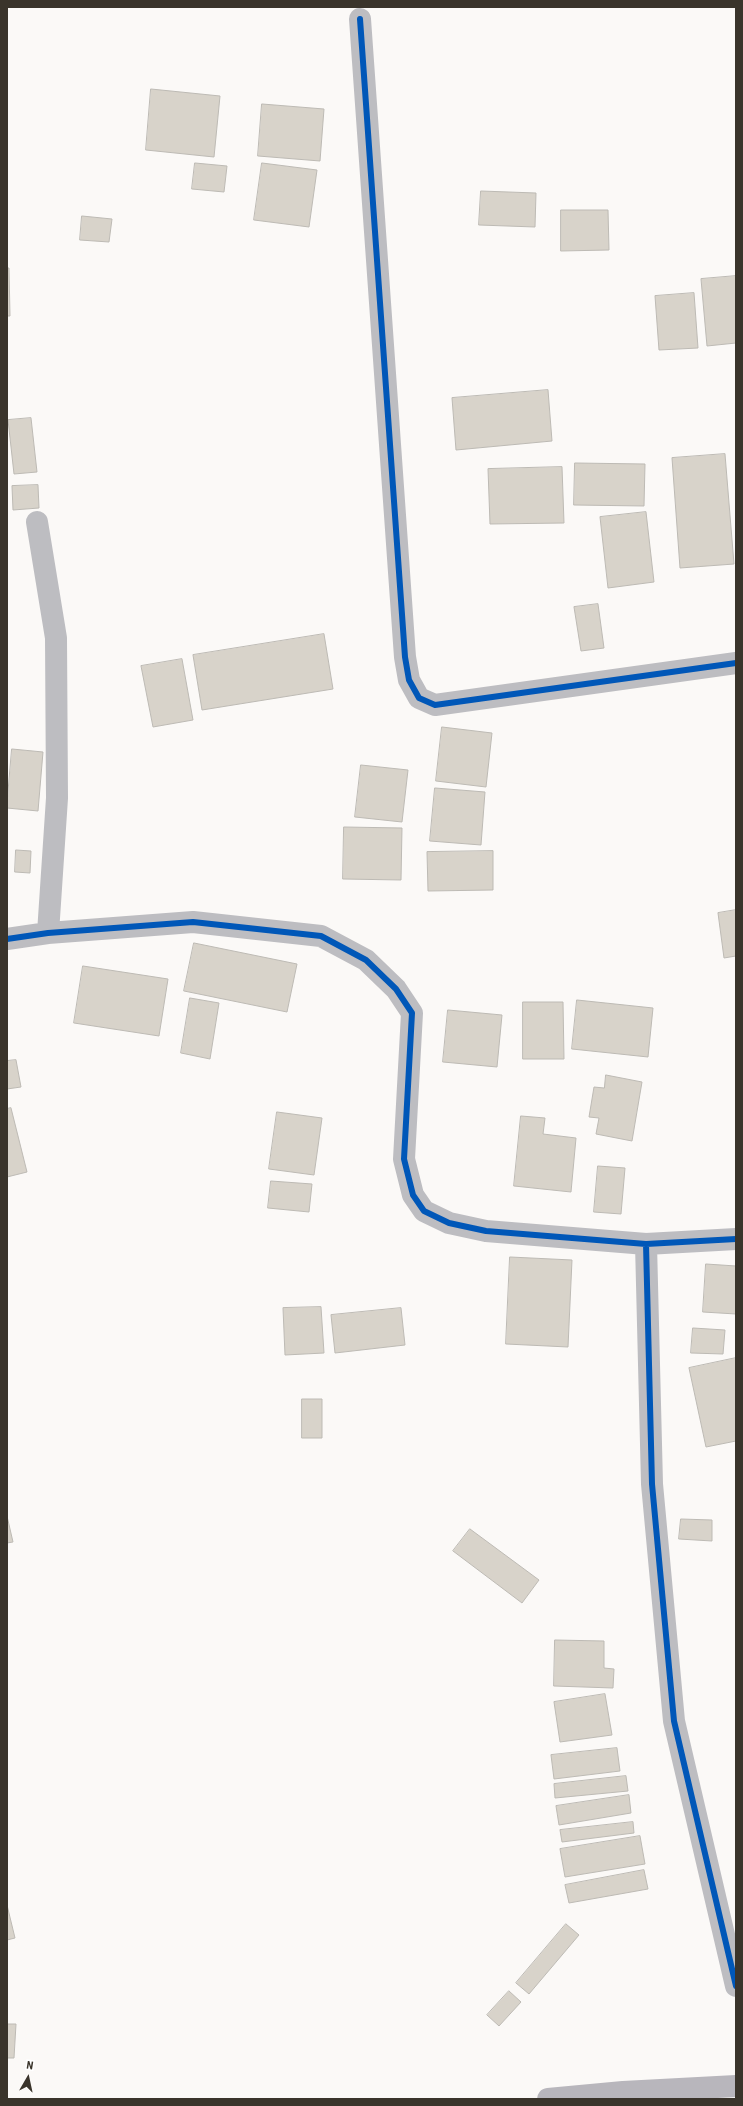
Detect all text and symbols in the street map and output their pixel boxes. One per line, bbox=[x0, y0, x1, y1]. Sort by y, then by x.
north arrow bbox=[8, 2058, 48, 2098]
text: N bbox=[26, 2059, 34, 2073]

